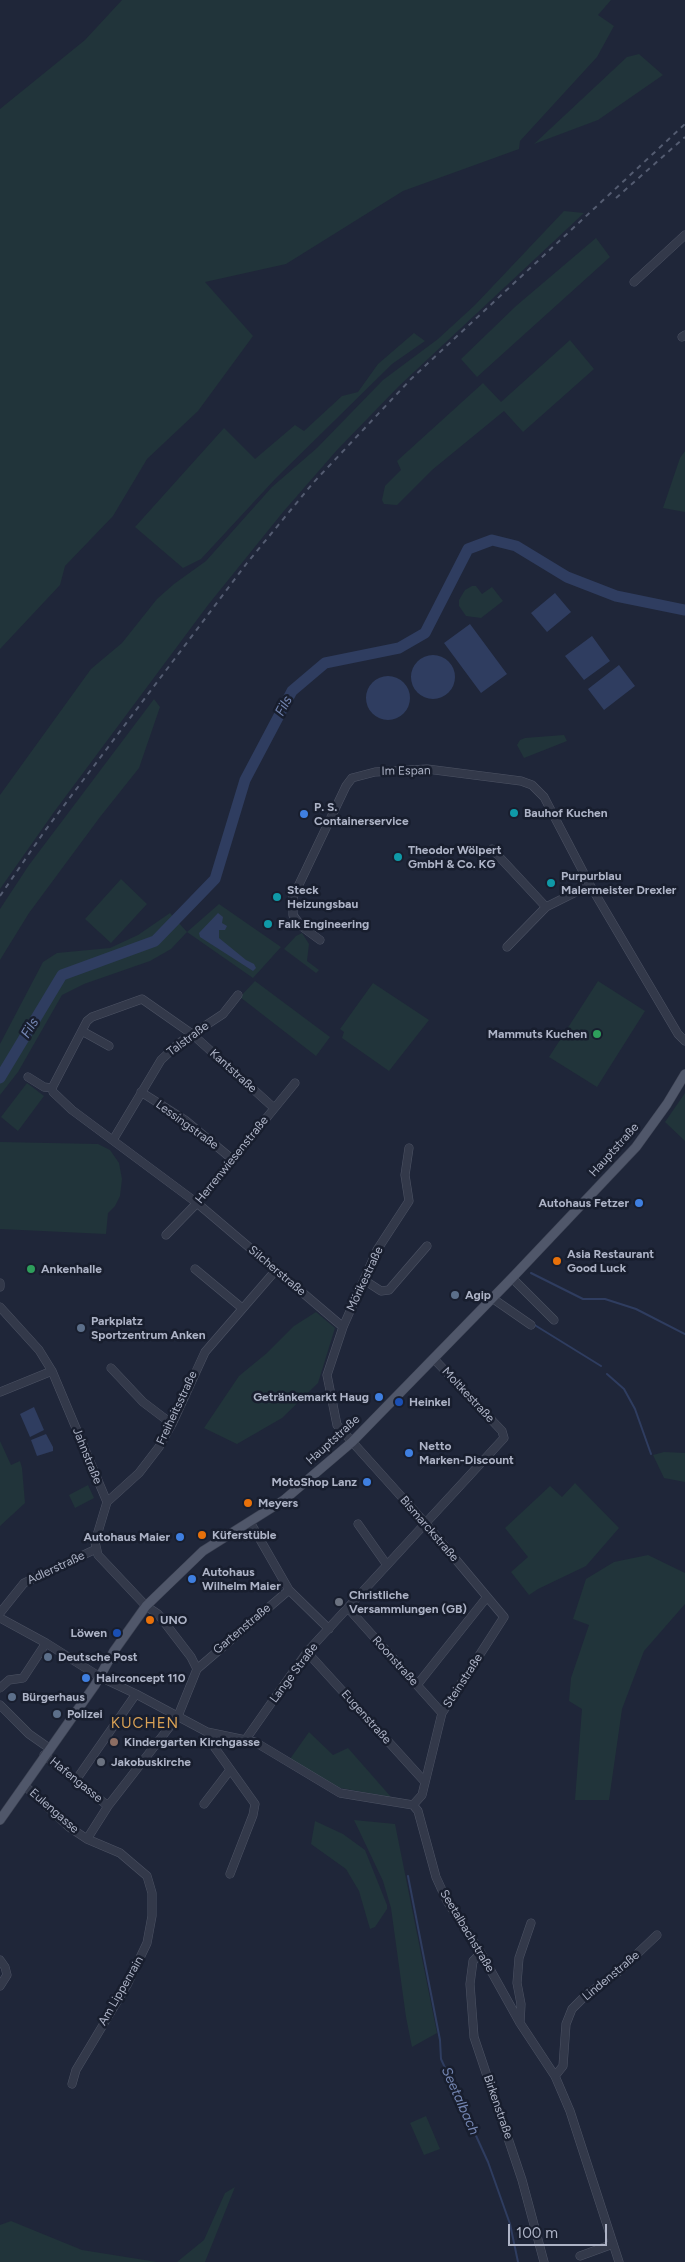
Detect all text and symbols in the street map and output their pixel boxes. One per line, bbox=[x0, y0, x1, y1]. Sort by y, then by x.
water label: Fils bbox=[272, 693, 296, 719]
street label: Im Espan bbox=[381, 763, 431, 779]
place label: P. S. Containerservice bbox=[314, 800, 409, 828]
place label: Bauhof Kuchen bbox=[524, 806, 608, 820]
marker: Bauhof Kuchen bbox=[508, 807, 520, 819]
marker: P. S. Containerservice bbox=[298, 808, 310, 820]
place label: Theodor Wölpert GmbH & Co. KG bbox=[408, 843, 501, 871]
marker: Theodor Wölpert GmbH & Co. KG bbox=[392, 851, 404, 863]
place label: Purpurblau Malermeister Drexler bbox=[561, 869, 676, 897]
marker: Purpurblau Malermeister Drexler bbox=[545, 877, 557, 889]
place label: Steck Heizungsbau bbox=[287, 883, 358, 911]
marker: Steck Heizungsbau bbox=[271, 891, 283, 903]
place label: Falk Engineering bbox=[278, 917, 369, 931]
marker: Falk Engineering bbox=[262, 918, 274, 930]
water label: Fils bbox=[18, 1015, 42, 1041]
street label: Talstraße bbox=[164, 1019, 212, 1059]
place label: Mammuts Kuchen bbox=[488, 1027, 587, 1041]
marker: Mammuts Kuchen bbox=[591, 1028, 603, 1040]
street label: Kantstraße bbox=[207, 1046, 259, 1096]
street label: Lessingstraße bbox=[153, 1097, 221, 1153]
street label: Herrenwiesenstraße bbox=[192, 1113, 272, 1207]
street label: Hauptstraße bbox=[586, 1120, 642, 1180]
place label: Autohaus Fetzer bbox=[538, 1196, 629, 1210]
marker: Autohaus Fetzer bbox=[633, 1197, 645, 1209]
street label: Silcherstraße bbox=[245, 1243, 309, 1299]
street label: Mörikestraße bbox=[344, 1244, 386, 1314]
place label: Asia Restaurant Good Luck bbox=[567, 1247, 654, 1275]
marker: Asia Restaurant Good Luck bbox=[551, 1255, 563, 1267]
place label: Ankenhalle bbox=[41, 1262, 102, 1276]
marker: Ankenhalle bbox=[25, 1263, 37, 1275]
place label: Agip bbox=[465, 1288, 491, 1302]
marker: Agip bbox=[449, 1289, 461, 1301]
place label: Parkplatz Sportzentrum Anken bbox=[91, 1314, 206, 1342]
marker: Parkplatz Sportzentrum Anken bbox=[75, 1322, 87, 1334]
street label: Moltkestraße bbox=[439, 1364, 497, 1426]
street label: Freiheitsstraße bbox=[154, 1369, 200, 1447]
place label: Getränkemarkt Haug bbox=[253, 1390, 369, 1404]
marker: Getränkemarkt Haug bbox=[373, 1391, 385, 1403]
place label: Heinkel bbox=[409, 1395, 450, 1409]
marker: Heinkel bbox=[393, 1396, 405, 1408]
street label: Hauptstraße bbox=[303, 1412, 363, 1468]
street label: Jahnstraße bbox=[69, 1426, 105, 1486]
place label: Netto Marken-Discount bbox=[419, 1439, 514, 1467]
marker: Netto Marken-Discount bbox=[403, 1447, 415, 1459]
place label: MotoShop Lanz bbox=[272, 1475, 357, 1489]
marker: MotoShop Lanz bbox=[361, 1476, 373, 1488]
street label: Bismarckstraße bbox=[397, 1493, 461, 1565]
place label: Meyers bbox=[258, 1496, 298, 1510]
marker: Meyers bbox=[242, 1497, 254, 1509]
place label: Küferstüble bbox=[212, 1528, 276, 1542]
marker: Küferstüble bbox=[196, 1529, 208, 1541]
place label: Autohaus Maier bbox=[83, 1530, 170, 1544]
marker: Autohaus Maier bbox=[174, 1531, 186, 1543]
street label: Adlerstraße bbox=[25, 1548, 87, 1588]
place label: Autohaus Wilhelm Maier bbox=[202, 1565, 281, 1593]
marker: Autohaus Wilhelm Maier bbox=[186, 1573, 198, 1585]
place label: Christliche Versammlungen (GB) bbox=[349, 1588, 467, 1616]
marker: Christliche Versammlungen (GB) bbox=[333, 1596, 345, 1608]
street label: Gartenstraße bbox=[210, 1601, 274, 1657]
place label: UNO bbox=[160, 1613, 187, 1627]
marker: UNO bbox=[144, 1614, 156, 1626]
place label: Löwen bbox=[71, 1626, 107, 1640]
marker: Löwen bbox=[111, 1627, 123, 1639]
street label: Roonstraße bbox=[369, 1633, 421, 1689]
street label: Lange Straße bbox=[267, 1640, 321, 1706]
place label: Deutsche Post bbox=[58, 1650, 138, 1664]
marker: Deutsche Post bbox=[42, 1651, 54, 1663]
street label: Steinstraße bbox=[440, 1651, 486, 1711]
place label: Hairconcept 110 bbox=[96, 1671, 185, 1685]
marker: Hairconcept 110 bbox=[80, 1672, 92, 1684]
street label: Eugenstraße bbox=[338, 1687, 394, 1747]
place label: Bürgerhaus bbox=[22, 1690, 85, 1704]
marker: Bürgerhaus bbox=[6, 1691, 18, 1703]
place label: Polizei bbox=[67, 1707, 103, 1721]
marker: Polizei bbox=[51, 1708, 63, 1720]
district label: KUCHEN bbox=[110, 1715, 180, 1733]
place label: Kindergarten Kirchgasse bbox=[124, 1735, 260, 1749]
marker: Kindergarten Kirchgasse bbox=[108, 1736, 120, 1748]
street label: Hafengasse bbox=[47, 1754, 105, 1806]
place label: Jakobuskirche bbox=[111, 1755, 191, 1769]
marker: Jakobuskirche bbox=[95, 1756, 107, 1768]
street label: Eulengasse bbox=[26, 1786, 82, 1836]
street label: Seetalbachstraße bbox=[437, 1887, 497, 1975]
street label: Lindenstraße bbox=[580, 1948, 642, 2004]
street label: Am Lippenrain bbox=[95, 1954, 147, 2028]
water label: Seetalbach bbox=[438, 2064, 482, 2138]
street label: Birkenstraße bbox=[480, 2073, 516, 2141]
scale bar bbox=[510, 2214, 609, 2246]
text: 100 m bbox=[516, 2224, 558, 2242]

